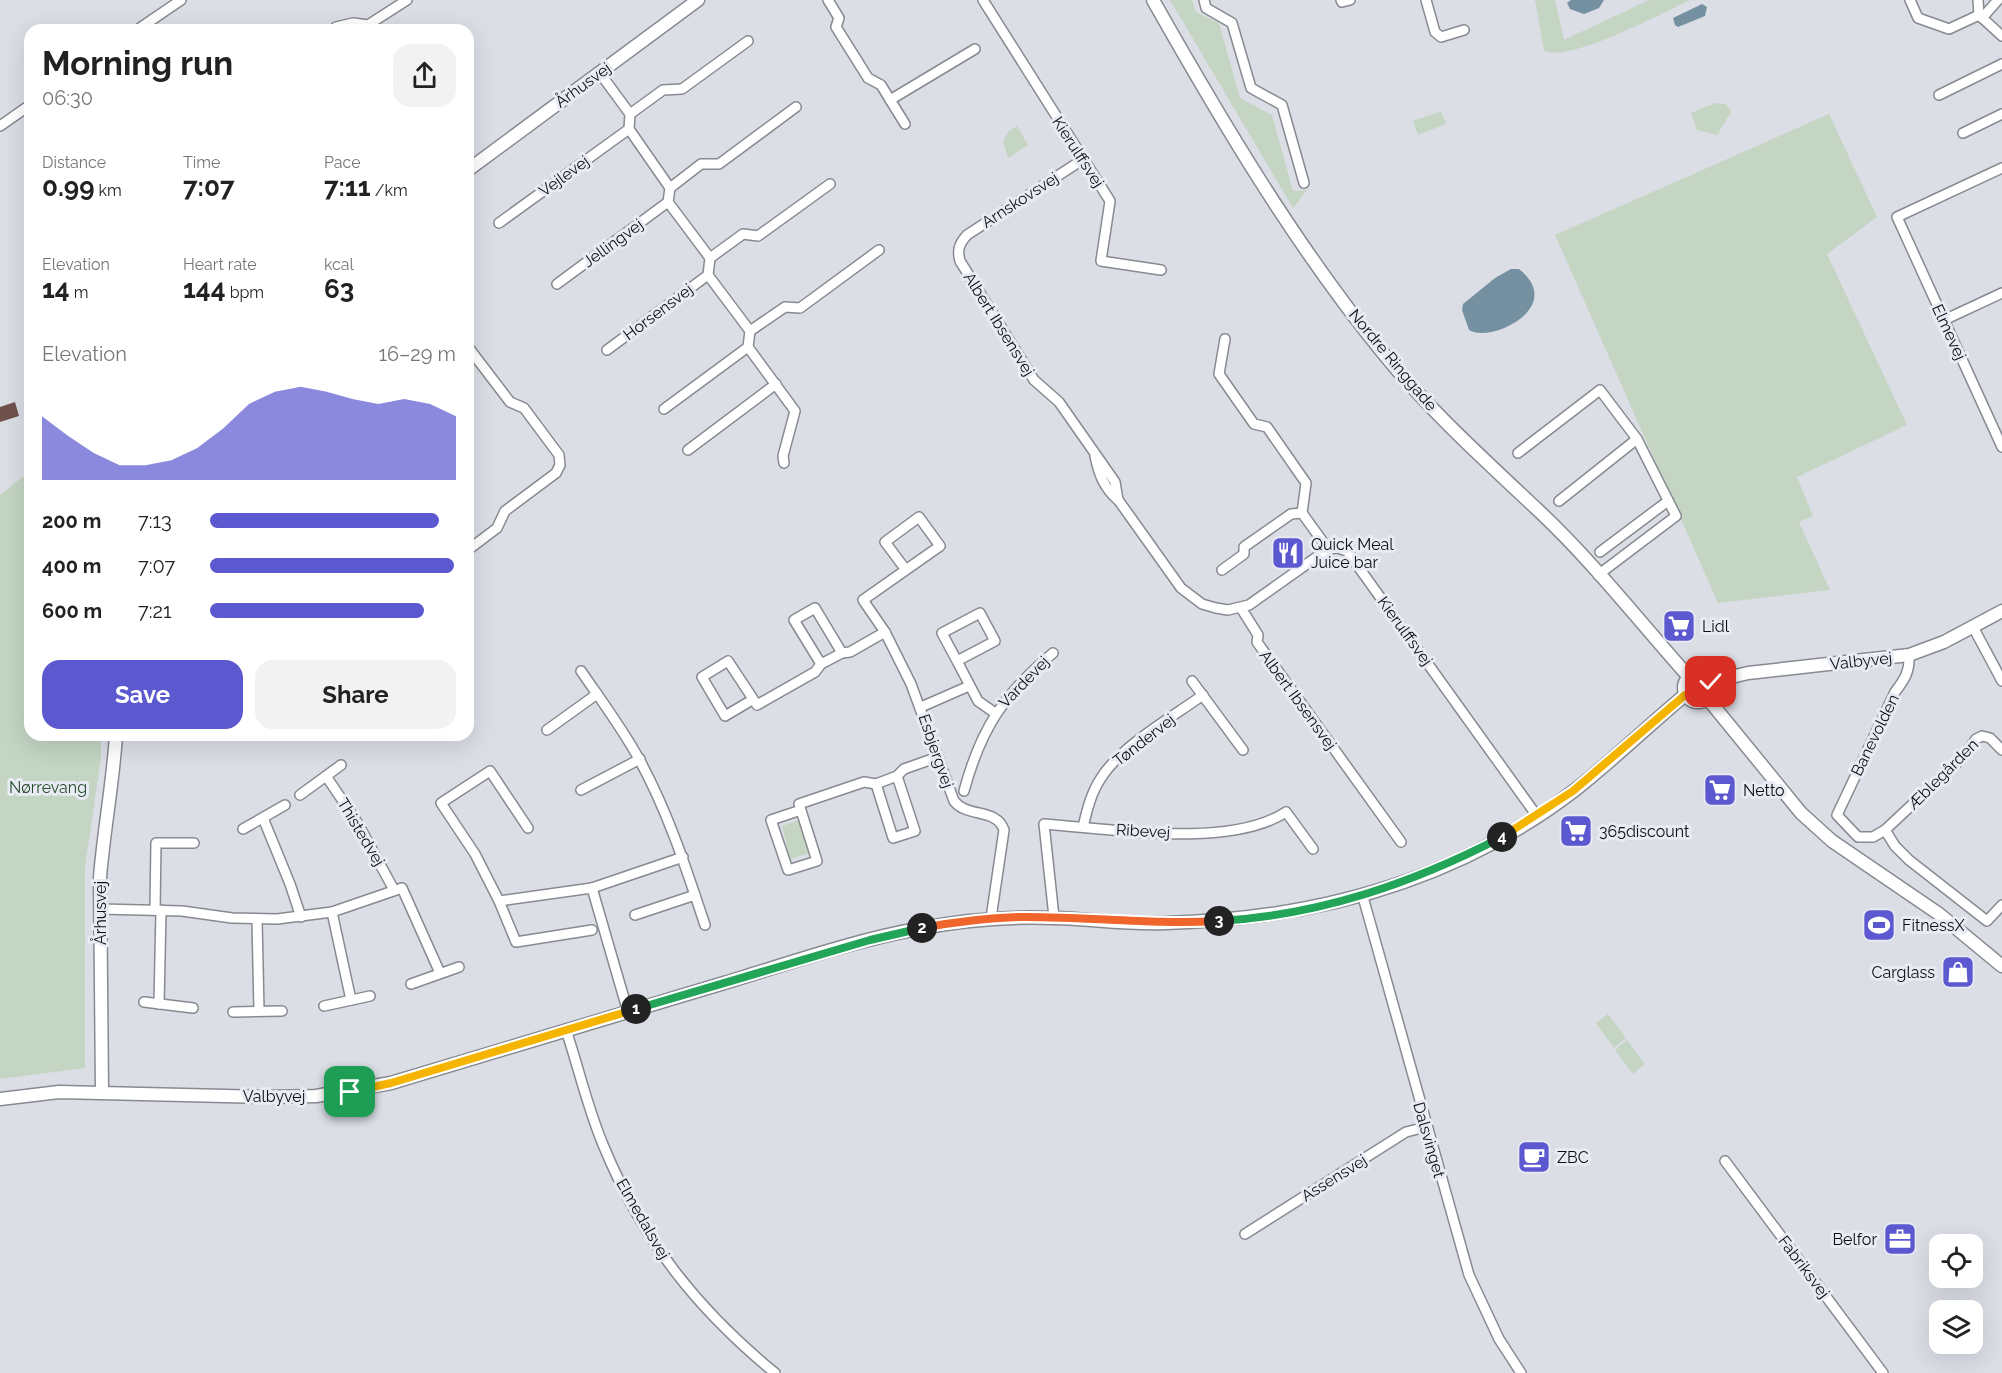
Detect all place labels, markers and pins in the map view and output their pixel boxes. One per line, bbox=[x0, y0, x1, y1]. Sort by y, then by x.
restaurant icon: Quick Meal Juice bar bbox=[1270, 535, 1306, 571]
place label: Quick Meal Juice bar bbox=[1311, 535, 1394, 572]
supermarket icon: Lidl bbox=[1661, 608, 1697, 644]
place label: Lidl bbox=[1702, 617, 1730, 636]
pin bbox=[1685, 656, 1736, 707]
supermarket icon: Netto bbox=[1702, 772, 1738, 808]
place label: Netto bbox=[1743, 781, 1785, 800]
supermarket icon: 365discount bbox=[1558, 813, 1594, 849]
pin: 4 bbox=[1487, 822, 1517, 852]
place label: 365discount bbox=[1599, 822, 1690, 841]
pin: 3 bbox=[1204, 906, 1234, 936]
sports icon: FitnessX bbox=[1861, 907, 1897, 943]
pin: 2 bbox=[907, 913, 937, 943]
place label: FitnessX bbox=[1902, 916, 1965, 935]
shop icon: Carglass bbox=[1940, 954, 1976, 990]
place label: Carglass bbox=[1871, 963, 1935, 982]
pin: 1 bbox=[621, 994, 651, 1024]
pin bbox=[324, 1066, 375, 1117]
cafe icon: ZBC bbox=[1516, 1139, 1552, 1175]
place label: ZBC bbox=[1557, 1148, 1589, 1167]
office icon: Belfor bbox=[1882, 1221, 1918, 1257]
place label: Belfor bbox=[1832, 1230, 1877, 1249]

